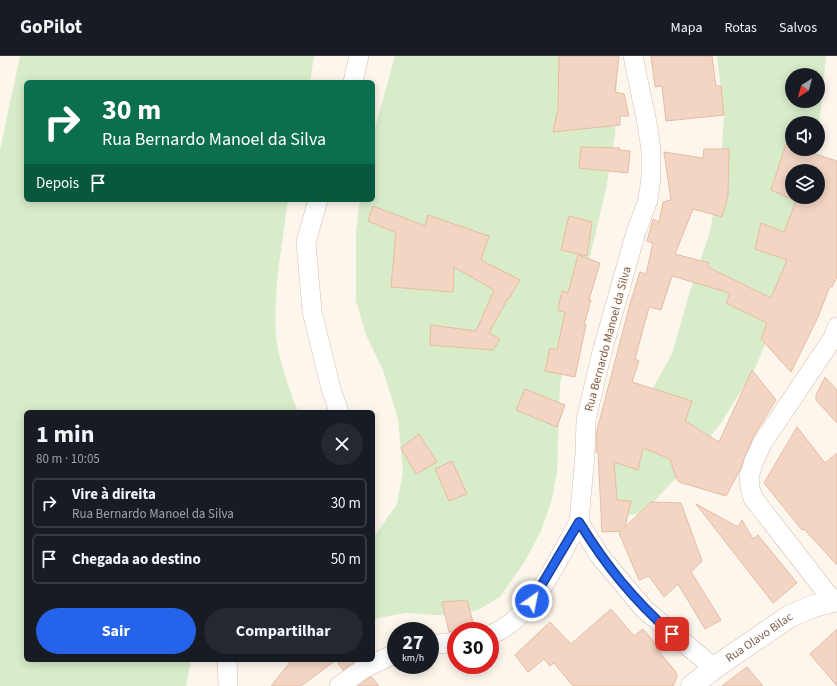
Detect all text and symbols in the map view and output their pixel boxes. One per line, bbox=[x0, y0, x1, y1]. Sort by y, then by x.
text: GoPilot bbox=[20, 14, 82, 41]
text: Mapa bbox=[671, 18, 702, 38]
text: Rotas bbox=[724, 18, 757, 38]
text: Salvos bbox=[779, 18, 817, 38]
north arrow bbox=[785, 68, 825, 108]
map controls bbox=[785, 68, 825, 204]
text: 30 m bbox=[102, 90, 161, 130]
icon: right bbox=[36, 96, 88, 148]
button: sound bbox=[785, 116, 825, 156]
text: Rua Bernardo Manoel da Silva bbox=[102, 127, 326, 152]
button: layers bbox=[785, 164, 825, 204]
icon: arrive bbox=[87, 172, 109, 194]
text: Depois bbox=[36, 173, 79, 194]
street label: Rua Bernardo Manoel da Silva bbox=[580, 265, 636, 413]
text: 1 min bbox=[36, 417, 94, 452]
button: close bbox=[321, 423, 363, 465]
text: 80 m · 10:05 bbox=[36, 450, 100, 468]
text: Vire à direita bbox=[72, 484, 156, 505]
icon: right bbox=[38, 492, 60, 514]
text: 30 m bbox=[331, 493, 361, 514]
text: Rua Bernardo Manoel da Silva bbox=[72, 505, 234, 523]
icon: arrive bbox=[38, 548, 60, 570]
text: Chegada ao destino bbox=[72, 549, 201, 570]
text: 50 m bbox=[331, 549, 361, 570]
position arrow bbox=[511, 580, 553, 622]
button: Sair bbox=[36, 608, 196, 654]
button: Compartilhar bbox=[204, 608, 363, 654]
street label: Rua Olavo Bilac bbox=[722, 608, 796, 666]
pin bbox=[655, 617, 689, 651]
speed limit sign: 30 bbox=[447, 622, 499, 674]
icon: arrive bbox=[661, 623, 683, 645]
text: 27 bbox=[402, 629, 424, 657]
text: km/h bbox=[402, 651, 424, 665]

